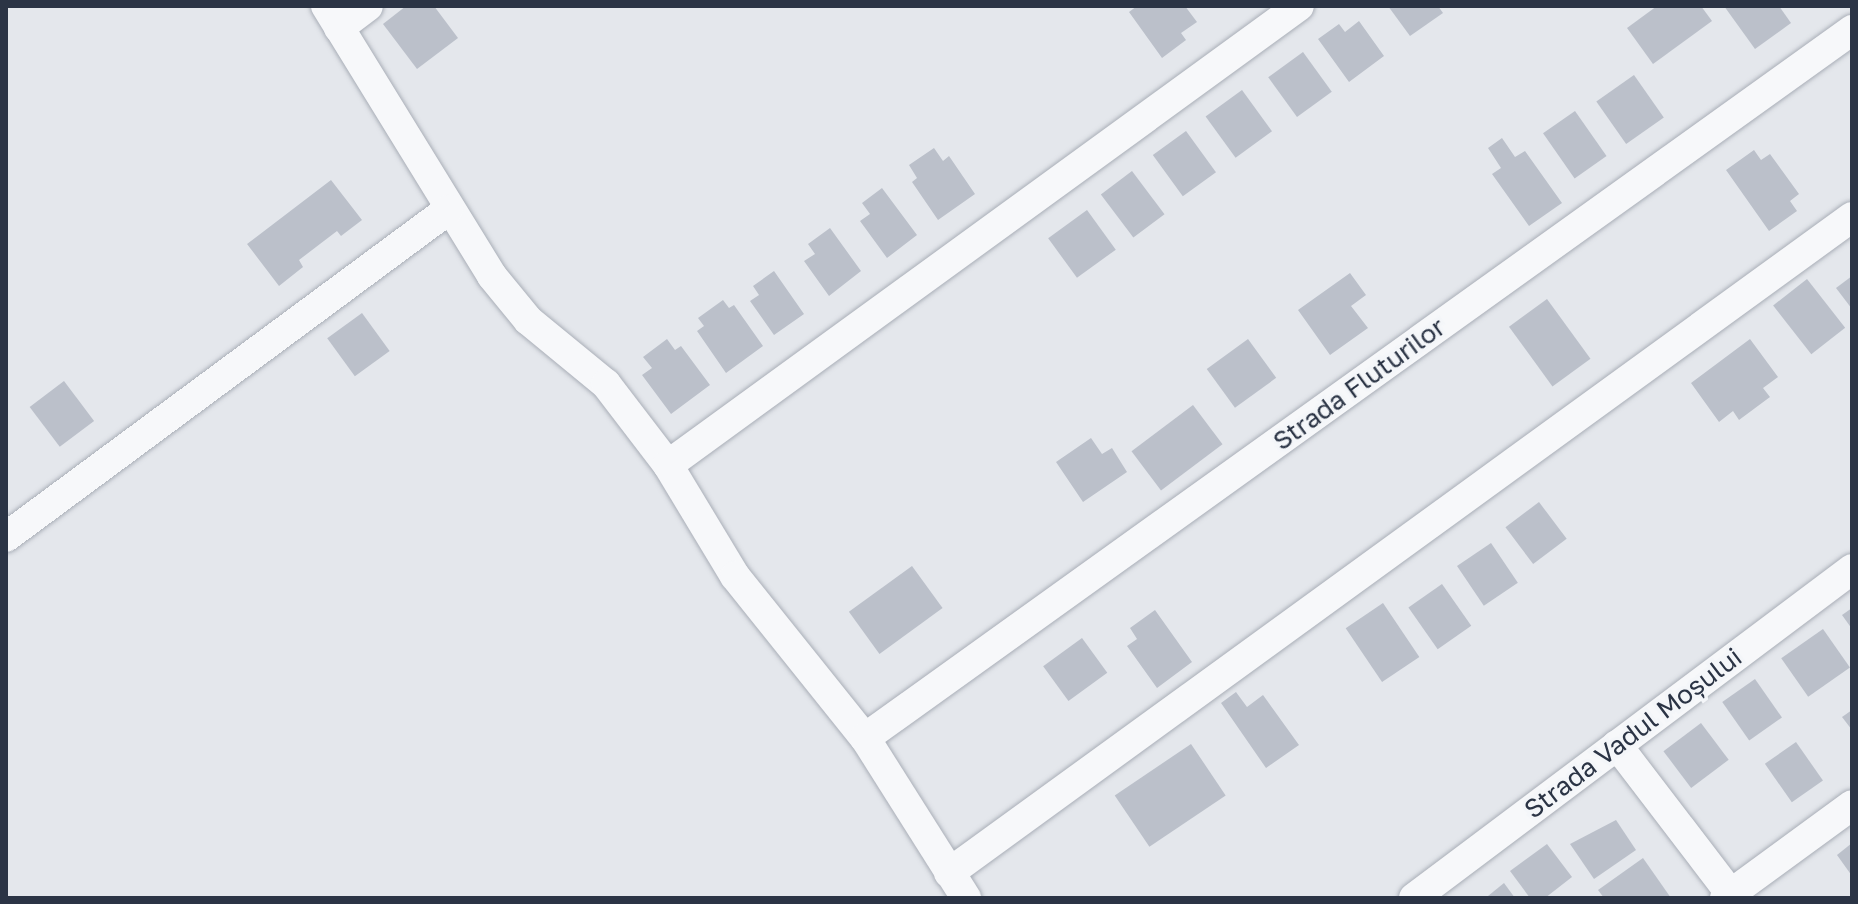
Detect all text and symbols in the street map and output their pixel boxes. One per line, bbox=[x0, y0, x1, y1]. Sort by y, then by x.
street label: Strada Fluturilor bbox=[1267, 311, 1451, 457]
street label: Strada Vadul Moșului bbox=[1518, 641, 1748, 825]

